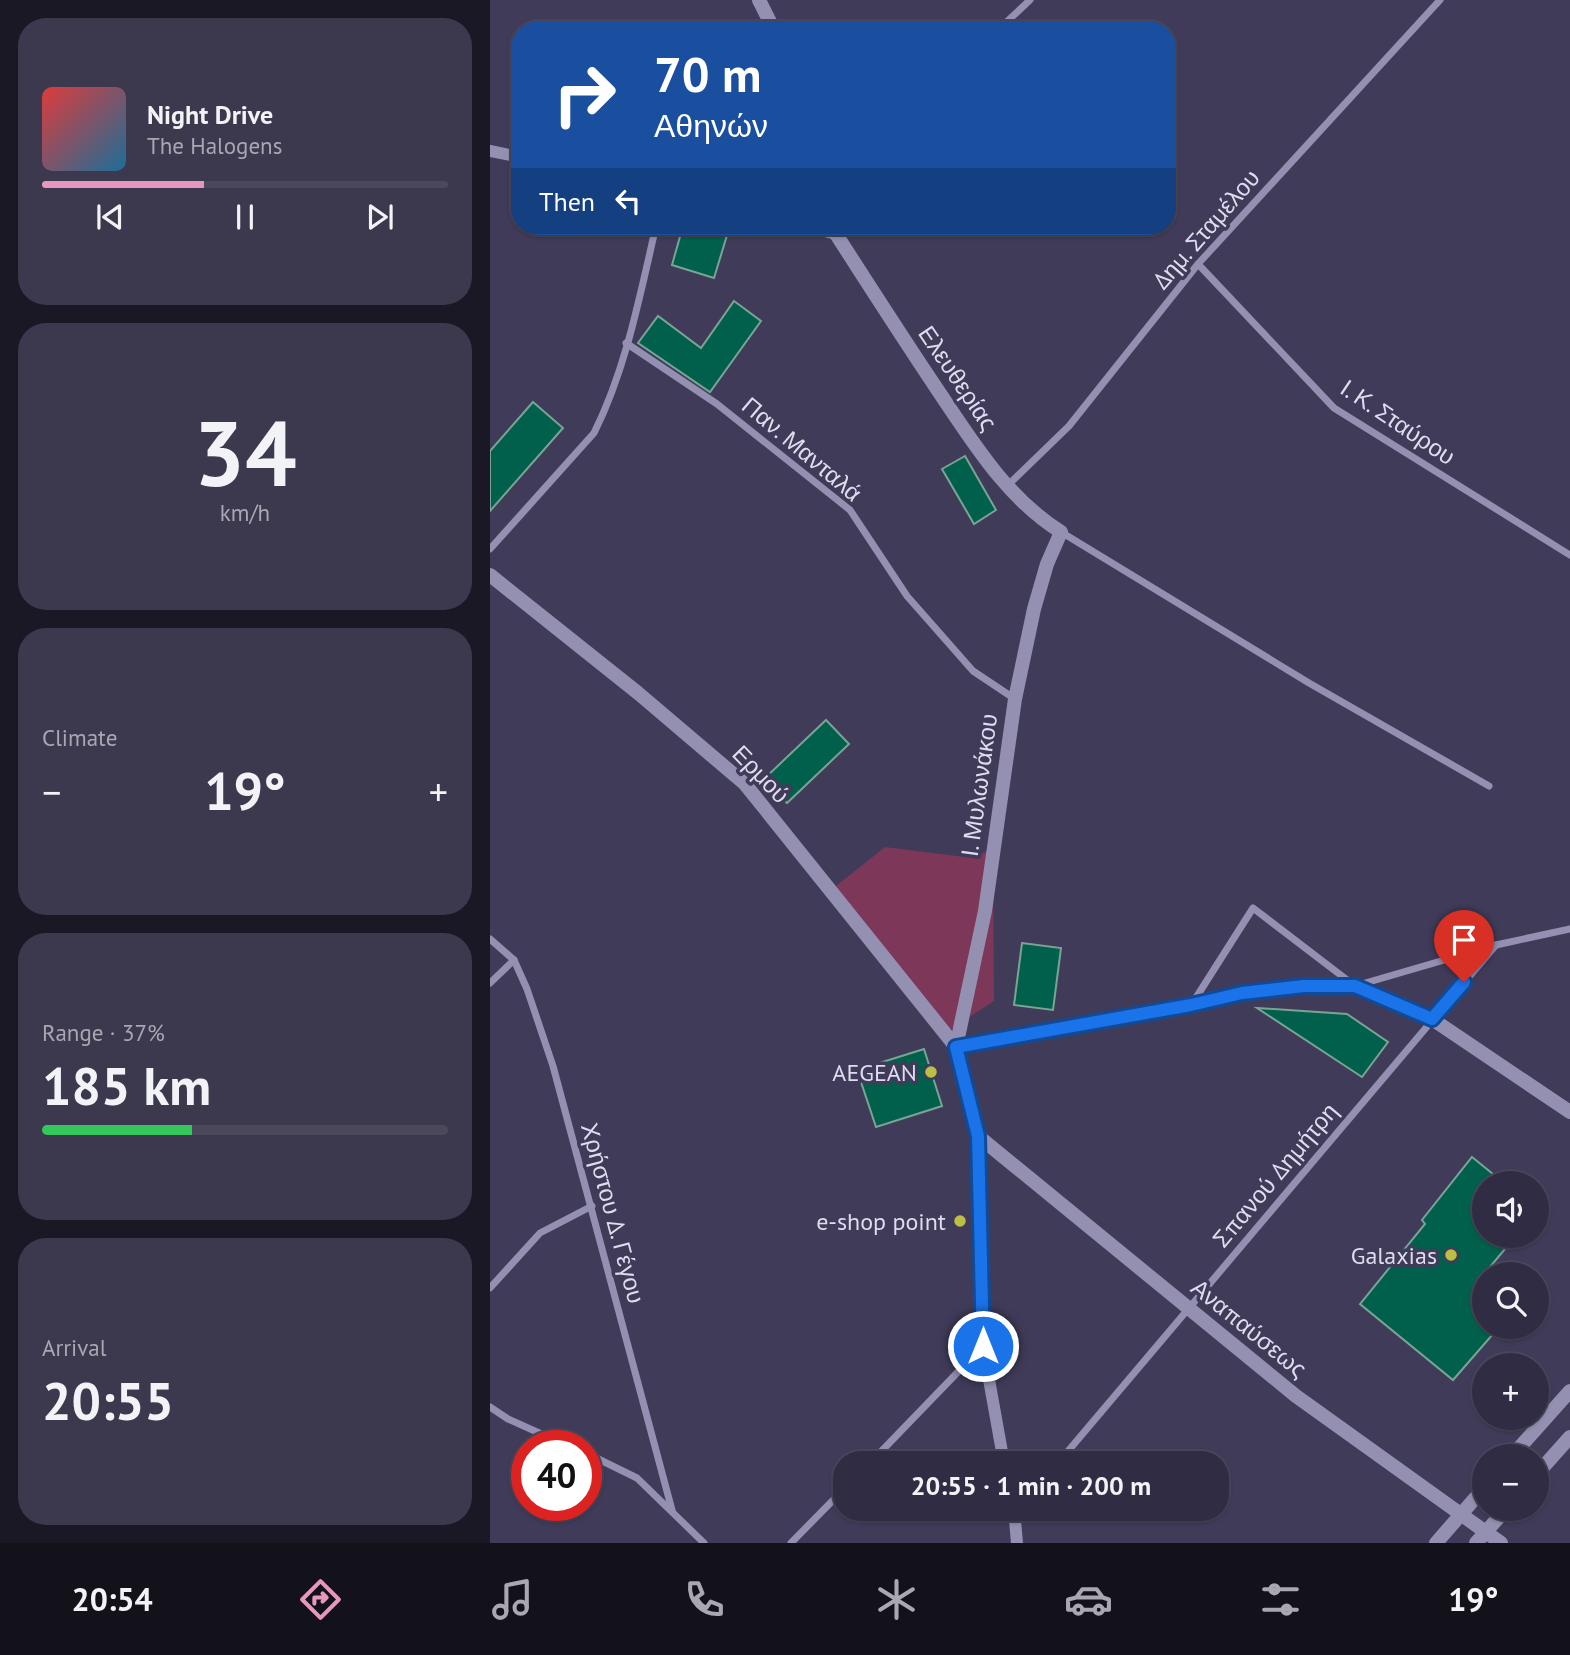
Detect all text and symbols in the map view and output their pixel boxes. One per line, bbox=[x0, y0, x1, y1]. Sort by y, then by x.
text: 70 m bbox=[654, 42, 761, 106]
icon: right bbox=[539, 49, 630, 140]
text: Night Drive bbox=[147, 98, 273, 131]
text: Αθηνών bbox=[654, 104, 768, 146]
text: The Halogens bbox=[147, 131, 282, 160]
street label: Δημ. Σταμέλου bbox=[1146, 163, 1266, 295]
icon: left bbox=[609, 182, 647, 220]
text: Then bbox=[539, 185, 595, 218]
icon: previous bbox=[91, 198, 129, 236]
icon: pause bbox=[226, 198, 264, 236]
icon: next bbox=[361, 198, 399, 236]
street label: Ελευθερίας bbox=[912, 319, 1004, 437]
street label: Ι. Κ. Σταύρου bbox=[1335, 372, 1461, 472]
street label: Παν. Μανταλά bbox=[736, 390, 868, 508]
text: 34 bbox=[193, 393, 297, 511]
text: km/h bbox=[220, 498, 270, 527]
street label: Ι. Μυλωνάκου bbox=[954, 712, 1004, 858]
text: Climate bbox=[42, 723, 117, 752]
street label: Ερμού bbox=[726, 738, 796, 810]
text: 19° bbox=[204, 757, 286, 824]
text: − bbox=[42, 767, 61, 816]
text: + bbox=[429, 767, 448, 816]
pin bbox=[1434, 910, 1494, 982]
icon: arrive bbox=[1445, 921, 1483, 959]
text: Range · 37% bbox=[42, 1018, 165, 1047]
text: 185 km bbox=[42, 1052, 211, 1119]
place label: AEGEAN bbox=[832, 1057, 917, 1088]
marker: AEGEAN bbox=[923, 1064, 939, 1080]
street label: Σπανού Δημήτρη bbox=[1205, 1096, 1345, 1254]
street label: Χρήστου Δ. Γέγου bbox=[574, 1119, 652, 1307]
map controls bbox=[1472, 1171, 1549, 1521]
button: sound bbox=[1472, 1171, 1549, 1248]
place label: e-shop point bbox=[816, 1206, 946, 1237]
marker: e-shop point bbox=[952, 1213, 968, 1229]
place label: Galaxias bbox=[1351, 1240, 1437, 1271]
marker: Galaxias bbox=[1443, 1247, 1459, 1263]
button: search bbox=[1472, 1262, 1549, 1339]
street label: Αναπαύσεως bbox=[1185, 1272, 1313, 1384]
position arrow bbox=[946, 1309, 1020, 1383]
text: Arrival bbox=[42, 1333, 106, 1362]
button: + bbox=[1472, 1353, 1549, 1430]
text: 20:55 bbox=[42, 1367, 174, 1434]
speed limit sign: 40 bbox=[511, 1430, 602, 1521]
button: − bbox=[1472, 1444, 1549, 1521]
text: 20:55 · 1 min · 200 m bbox=[911, 1469, 1151, 1502]
icon: directions bbox=[296, 1575, 345, 1624]
icon: music bbox=[488, 1575, 537, 1624]
icon: phone bbox=[680, 1575, 729, 1624]
icon: climate bbox=[872, 1575, 921, 1624]
icon: car bbox=[1064, 1575, 1113, 1624]
icon: filters bbox=[1256, 1575, 1305, 1624]
text: 20:54 bbox=[72, 1578, 153, 1620]
text: 19° bbox=[1448, 1578, 1498, 1620]

